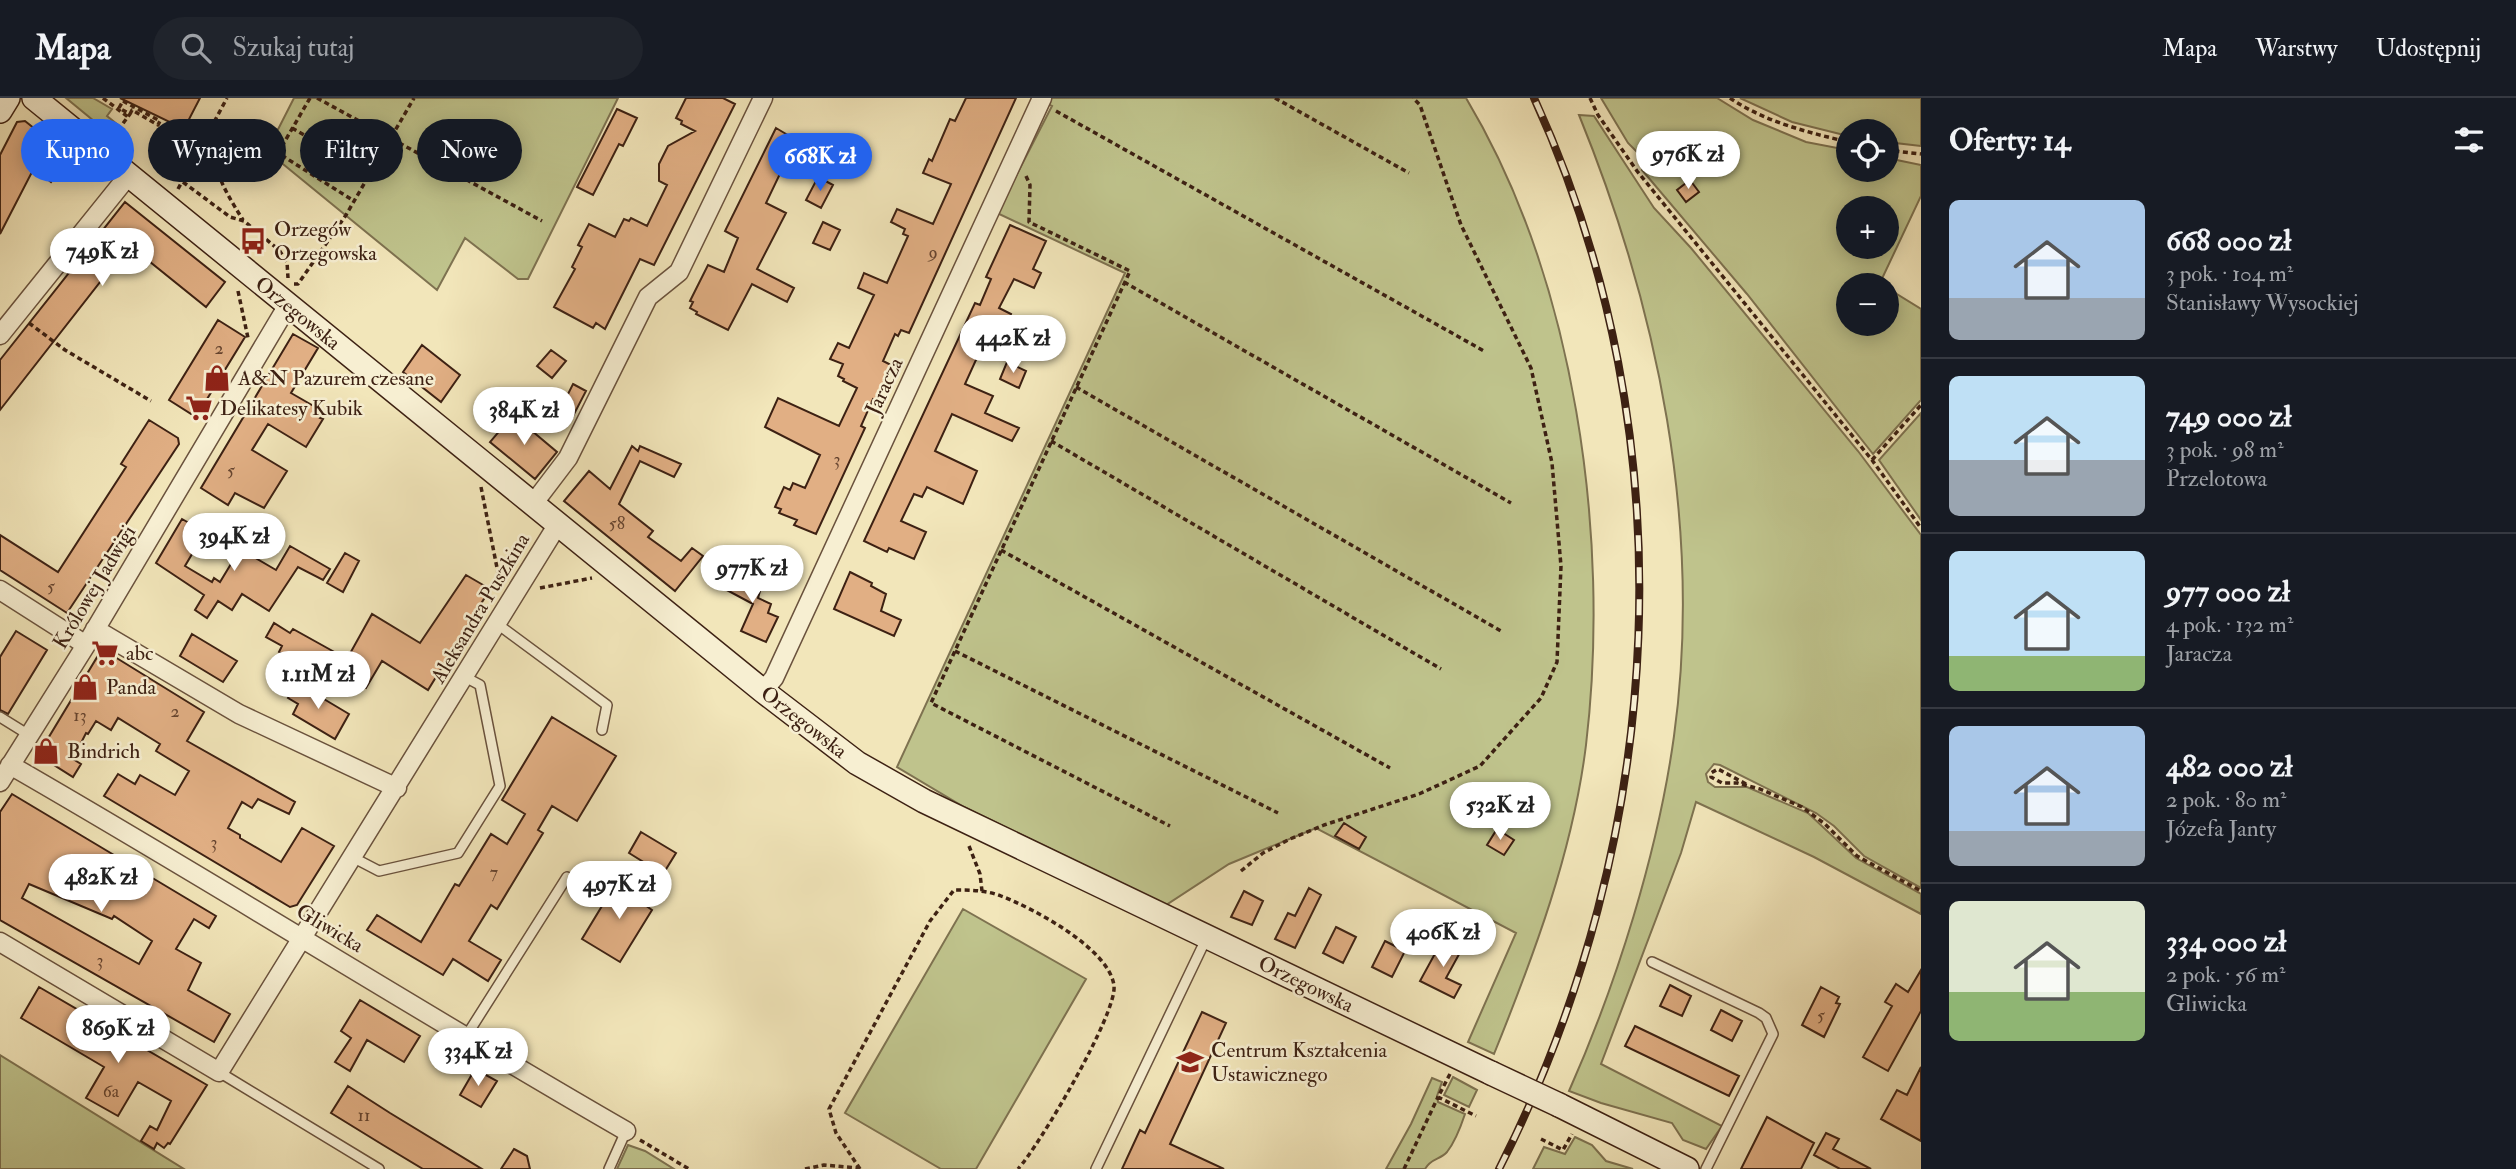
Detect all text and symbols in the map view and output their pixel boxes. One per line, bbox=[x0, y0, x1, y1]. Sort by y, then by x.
search box bbox=[153, 17, 643, 80]
text: Mapa bbox=[35, 28, 111, 69]
icon: search bbox=[177, 29, 215, 67]
text: Szukaj tutaj bbox=[233, 32, 354, 64]
text: Mapa bbox=[2162, 33, 2217, 64]
text: Warstwy bbox=[2255, 33, 2338, 64]
text: Udostępnij bbox=[2376, 33, 2481, 64]
chip: Kupno bbox=[21, 119, 134, 182]
chip: Wynajem bbox=[148, 119, 286, 182]
chip: Filtry bbox=[300, 119, 403, 182]
chip: Nowe bbox=[417, 119, 522, 182]
map controls bbox=[1836, 119, 1899, 336]
button: locate bbox=[1836, 119, 1899, 182]
icon: filters bbox=[2450, 121, 2488, 159]
text: Oferty: 14 bbox=[1949, 122, 2070, 159]
pin: 976K zł bbox=[1623, 132, 1753, 191]
pin: 668K zł bbox=[755, 134, 885, 193]
text: 976K zł bbox=[1652, 139, 1724, 168]
text: 668K zł bbox=[784, 141, 856, 170]
button: + bbox=[1836, 196, 1899, 259]
place label: Orzegów Orzegowska bbox=[274, 216, 377, 267]
text: 668 000 zł bbox=[2166, 222, 2291, 259]
bus stop icon: Orzegów Orzegowska bbox=[238, 226, 268, 256]
pin: 749K zł bbox=[37, 228, 167, 288]
icon: home bbox=[2005, 228, 2089, 312]
text: 749K zł bbox=[66, 236, 138, 265]
house number: 9 bbox=[926, 241, 938, 264]
text: 3 pok. · 104 m² bbox=[2166, 259, 2293, 288]
street label: Orzegowska bbox=[249, 271, 346, 356]
button: − bbox=[1836, 273, 1899, 336]
text: Stanisławy Wysockiej bbox=[2166, 288, 2358, 317]
pin: 442K zł bbox=[948, 316, 1078, 375]
text: 442K zł bbox=[976, 323, 1050, 352]
house number: 2 bbox=[214, 337, 224, 360]
street label: Jaracza bbox=[859, 353, 910, 420]
shop icon: A&N Pazurem czesane bbox=[202, 363, 232, 393]
place label: A&N Pazurem czesane bbox=[237, 365, 434, 392]
pin: 384K zł bbox=[459, 388, 589, 447]
supermarket icon: Delikatesy Kubik bbox=[184, 393, 214, 423]
place label: Delikatesy Kubik bbox=[220, 395, 363, 422]
text: 384K zł bbox=[489, 395, 559, 424]
text: 749 000 zł bbox=[2166, 398, 2291, 435]
icon: home bbox=[2005, 404, 2089, 488]
text: 3 pok. · 98 m² bbox=[2166, 435, 2284, 464]
house number: 3 bbox=[834, 448, 840, 471]
house number: 5 bbox=[227, 459, 235, 482]
text: Przelotowa bbox=[2166, 464, 2267, 493]
house number: 58 bbox=[609, 512, 625, 535]
pin: 394K zł bbox=[169, 514, 299, 573]
street label: Królowej Jadwigi bbox=[47, 520, 142, 654]
text: 394K zł bbox=[199, 521, 269, 550]
street label: Aleksandra Puszkina bbox=[424, 528, 536, 689]
pin: 977K zł bbox=[687, 546, 817, 605]
text: 977K zł bbox=[717, 553, 787, 582]
text: 977 000 zł bbox=[2166, 573, 2290, 610]
house number: 5 bbox=[47, 575, 55, 598]
icon: home bbox=[2005, 579, 2089, 663]
text: 4 pok. · 132 m² bbox=[2166, 610, 2293, 639]
supermarket icon: abc bbox=[90, 638, 120, 668]
text: Jaracza bbox=[2166, 639, 2232, 668]
place label: abc bbox=[126, 640, 154, 667]
pin: 1.11M zł bbox=[246, 652, 390, 711]
text: 1.11M zł bbox=[281, 659, 355, 688]
shop icon: Panda bbox=[70, 672, 100, 702]
place label: Panda bbox=[106, 674, 157, 701]
street label: Orzegowska bbox=[755, 680, 853, 765]
house number: 2 bbox=[170, 700, 180, 723]
house number: 13 bbox=[73, 704, 87, 727]
shop icon: Bindrich bbox=[31, 736, 61, 766]
place label: Bindrich bbox=[67, 738, 140, 765]
text: 482 000 zł bbox=[2166, 748, 2292, 785]
icon: home bbox=[2005, 754, 2089, 838]
pin: 532K zł bbox=[1435, 782, 1565, 842]
text: 2 pok. · 80 m² bbox=[2166, 785, 2287, 814]
text: 532K zł bbox=[1466, 790, 1534, 819]
text: Józefa Janty bbox=[2166, 814, 2276, 843]
house number: 3 bbox=[211, 831, 217, 854]
pin: 482K zł bbox=[36, 854, 166, 914]
house number: 7 bbox=[490, 861, 498, 884]
text: 482K zł bbox=[65, 862, 137, 891]
pin: 497K zł bbox=[554, 862, 684, 921]
text: 497K zł bbox=[583, 869, 655, 898]
street label: Gliwicka bbox=[291, 898, 369, 959]
pin: 406K zł bbox=[1378, 910, 1508, 969]
text: 406K zł bbox=[1406, 917, 1480, 946]
text: 334 000 zł bbox=[2166, 923, 2286, 960]
icon: home bbox=[2005, 929, 2089, 1013]
house number: 3 bbox=[97, 949, 103, 972]
street label: Orzegowska bbox=[1254, 950, 1358, 1019]
text: 2 pok. · 56 m² bbox=[2166, 960, 2286, 989]
text: Gliwicka bbox=[2166, 989, 2247, 1018]
house number: 5 bbox=[1817, 1004, 1825, 1027]
pin: 869K zł bbox=[53, 1006, 183, 1065]
text: 869K zł bbox=[82, 1013, 154, 1042]
pin: 334K zł bbox=[413, 1028, 543, 1088]
text: 334K zł bbox=[444, 1036, 512, 1065]
place label: Centrum Kształcenia Ustawicznego bbox=[1211, 1037, 1388, 1088]
school or university icon: Centrum Kształcenia Ustawicznego bbox=[1175, 1047, 1205, 1077]
house number: 6a bbox=[103, 1080, 120, 1103]
house number: 11 bbox=[358, 1104, 370, 1127]

